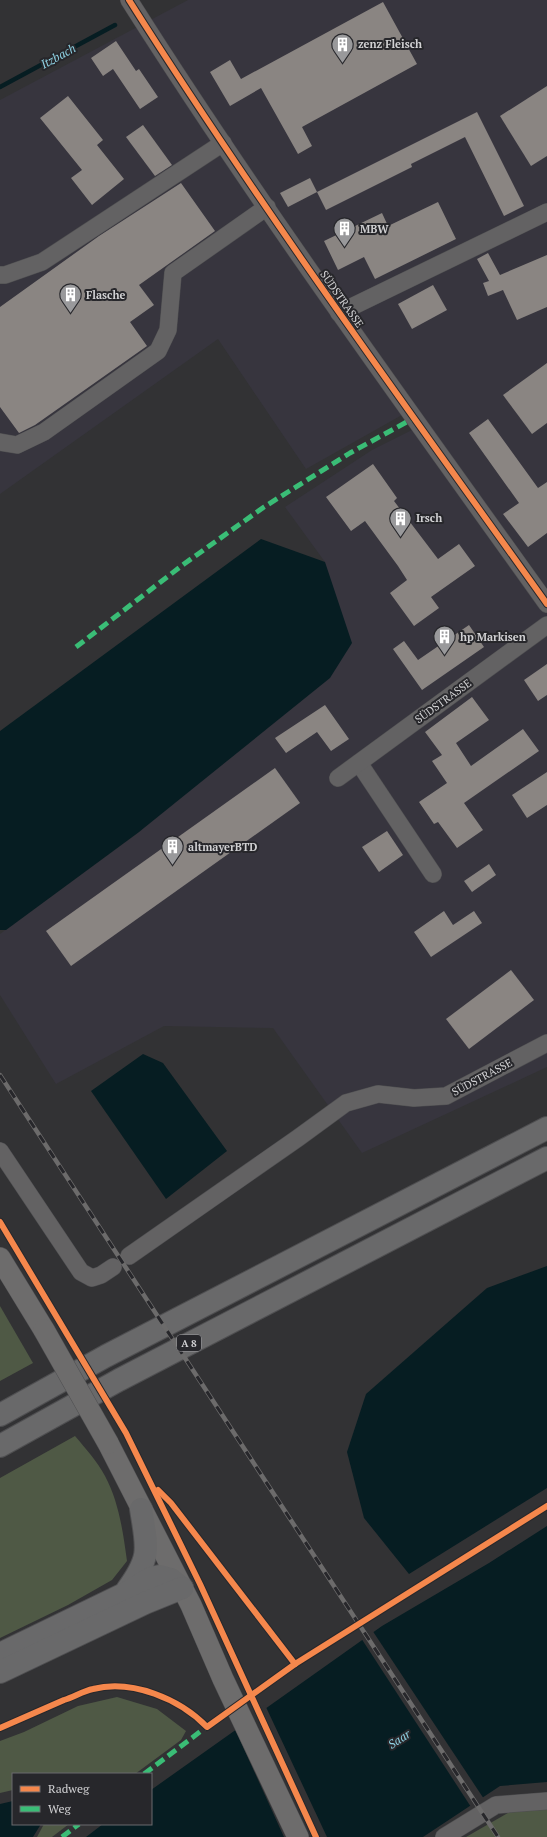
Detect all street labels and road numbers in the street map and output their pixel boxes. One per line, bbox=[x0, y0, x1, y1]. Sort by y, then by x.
street label: SÜDSTRASSE bbox=[317, 268, 367, 330]
street label: SÜDSTRASSE bbox=[412, 676, 474, 726]
street label: SÜDSTRASSE bbox=[449, 1055, 515, 1099]
road number: A 8 bbox=[177, 1335, 201, 1351]

